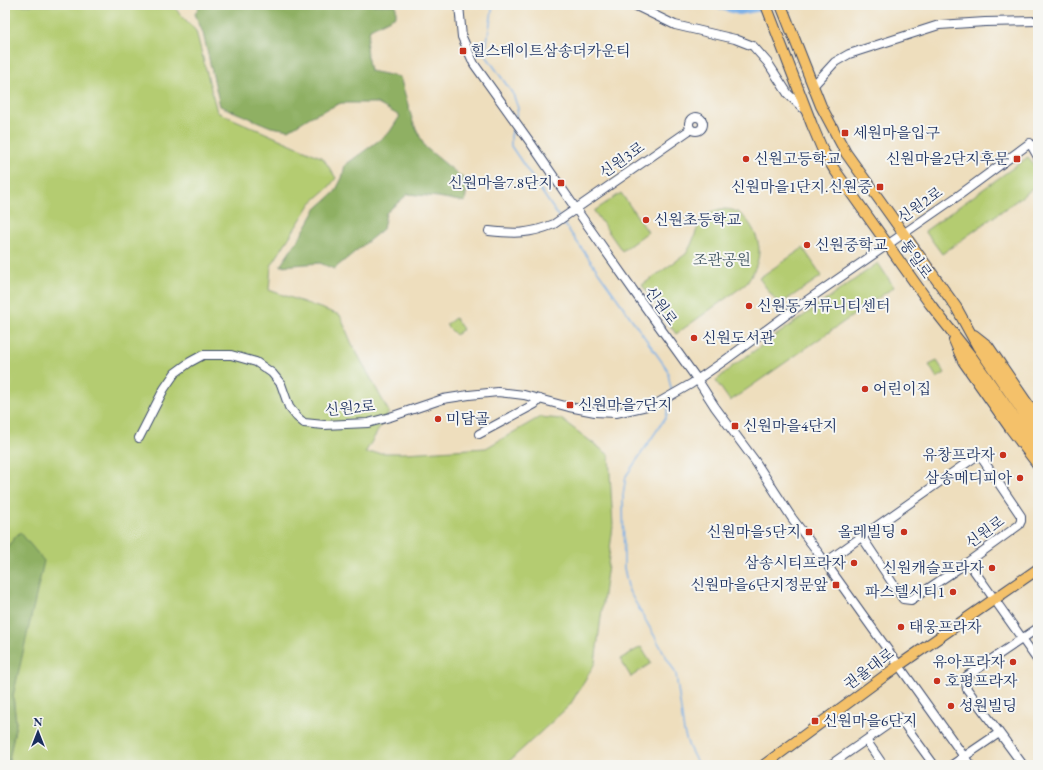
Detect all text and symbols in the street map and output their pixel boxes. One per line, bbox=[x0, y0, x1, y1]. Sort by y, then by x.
place label: 힐스테이트삼송더카운티 bbox=[471, 41, 630, 60]
marker: 힐스테이트삼송더카운티 bbox=[458, 46, 468, 56]
place label: 세원마을입구 bbox=[853, 123, 940, 142]
marker: 세원마을입구 bbox=[840, 128, 850, 138]
street label: 신원3로 bbox=[596, 137, 648, 182]
place label: 신원고등학교 bbox=[754, 149, 841, 168]
place label: 신원마을2단지후문 bbox=[886, 149, 1010, 168]
marker: 신원고등학교 bbox=[741, 154, 751, 164]
marker: 신원마을2단지후문 bbox=[1012, 154, 1022, 164]
place label: 신원마을7.8단지 bbox=[448, 173, 553, 192]
place label: 신원마을1단지.신원중 bbox=[731, 177, 873, 196]
marker: 신원마을7.8단지 bbox=[556, 178, 566, 188]
marker: 신원마을1단지.신원중 bbox=[875, 182, 885, 192]
street label: 신원2로 bbox=[894, 182, 946, 227]
place label: 신원초등학교 bbox=[654, 210, 741, 229]
marker: 신원초등학교 bbox=[641, 215, 651, 225]
place label: 신원중학교 bbox=[815, 235, 888, 254]
street label: 통일로 bbox=[896, 235, 937, 282]
marker: 신원중학교 bbox=[802, 240, 812, 250]
park label: 조관공원 bbox=[693, 250, 751, 269]
street label: 신원로 bbox=[641, 283, 682, 329]
place label: 신원동 커뮤니티센터 bbox=[757, 296, 890, 315]
marker: 신원동 커뮤니티센터 bbox=[744, 301, 754, 311]
place label: 신원도서관 bbox=[702, 328, 775, 347]
marker: 신원도서관 bbox=[689, 333, 699, 343]
place label: 어린이집 bbox=[873, 379, 931, 398]
marker: 어린이집 bbox=[860, 384, 870, 394]
place label: 신원마을7단지 bbox=[578, 395, 672, 414]
street label: 신원2로 bbox=[324, 396, 377, 419]
marker: 신원마을7단지 bbox=[565, 400, 575, 410]
place label: 미담골 bbox=[446, 409, 490, 428]
marker: 미담골 bbox=[433, 414, 443, 424]
place label: 신원마을4단지 bbox=[743, 416, 837, 435]
marker: 신원마을4단지 bbox=[730, 421, 740, 431]
place label: 유창프라자 bbox=[923, 445, 996, 464]
marker: 유창프라자 bbox=[998, 450, 1008, 460]
place label: 삼송메디피아 bbox=[925, 468, 1012, 487]
marker: 삼송메디피아 bbox=[1015, 473, 1025, 483]
street label: 신원로 bbox=[962, 511, 1008, 552]
place label: 신원마을5단지 bbox=[707, 522, 801, 541]
place label: 올레빌딩 bbox=[838, 522, 896, 541]
marker: 신원마을5단지 bbox=[804, 527, 814, 537]
marker: 올레빌딩 bbox=[899, 527, 909, 537]
place label: 삼송시티프라자 bbox=[745, 553, 847, 572]
marker: 삼송시티프라자 bbox=[849, 558, 859, 568]
place label: 신원캐슬프라자 bbox=[883, 558, 985, 577]
marker: 신원캐슬프라자 bbox=[987, 563, 997, 573]
place label: 신원마을6단지정문앞 bbox=[690, 575, 828, 594]
marker: 신원마을6단지정문앞 bbox=[831, 580, 841, 590]
place label: 파스텔시티1 bbox=[865, 582, 945, 601]
marker: 파스텔시티1 bbox=[948, 587, 958, 597]
place label: 태웅프라자 bbox=[909, 617, 982, 636]
marker: 태웅프라자 bbox=[896, 622, 906, 632]
street label: 권율대로 bbox=[840, 643, 898, 694]
place label: 유아프라자 bbox=[933, 652, 1006, 671]
marker: 유아프라자 bbox=[1008, 657, 1018, 667]
place label: 호평프라자 bbox=[945, 671, 1018, 690]
marker: 호평프라자 bbox=[932, 676, 942, 686]
place label: 성원빌딩 bbox=[959, 696, 1017, 715]
marker: 성원빌딩 bbox=[946, 701, 956, 711]
place label: 신원마을6단지 bbox=[823, 711, 917, 730]
north arrow bbox=[18, 712, 58, 752]
text: N bbox=[34, 715, 43, 729]
marker: 신원마을6단지 bbox=[810, 716, 820, 726]

